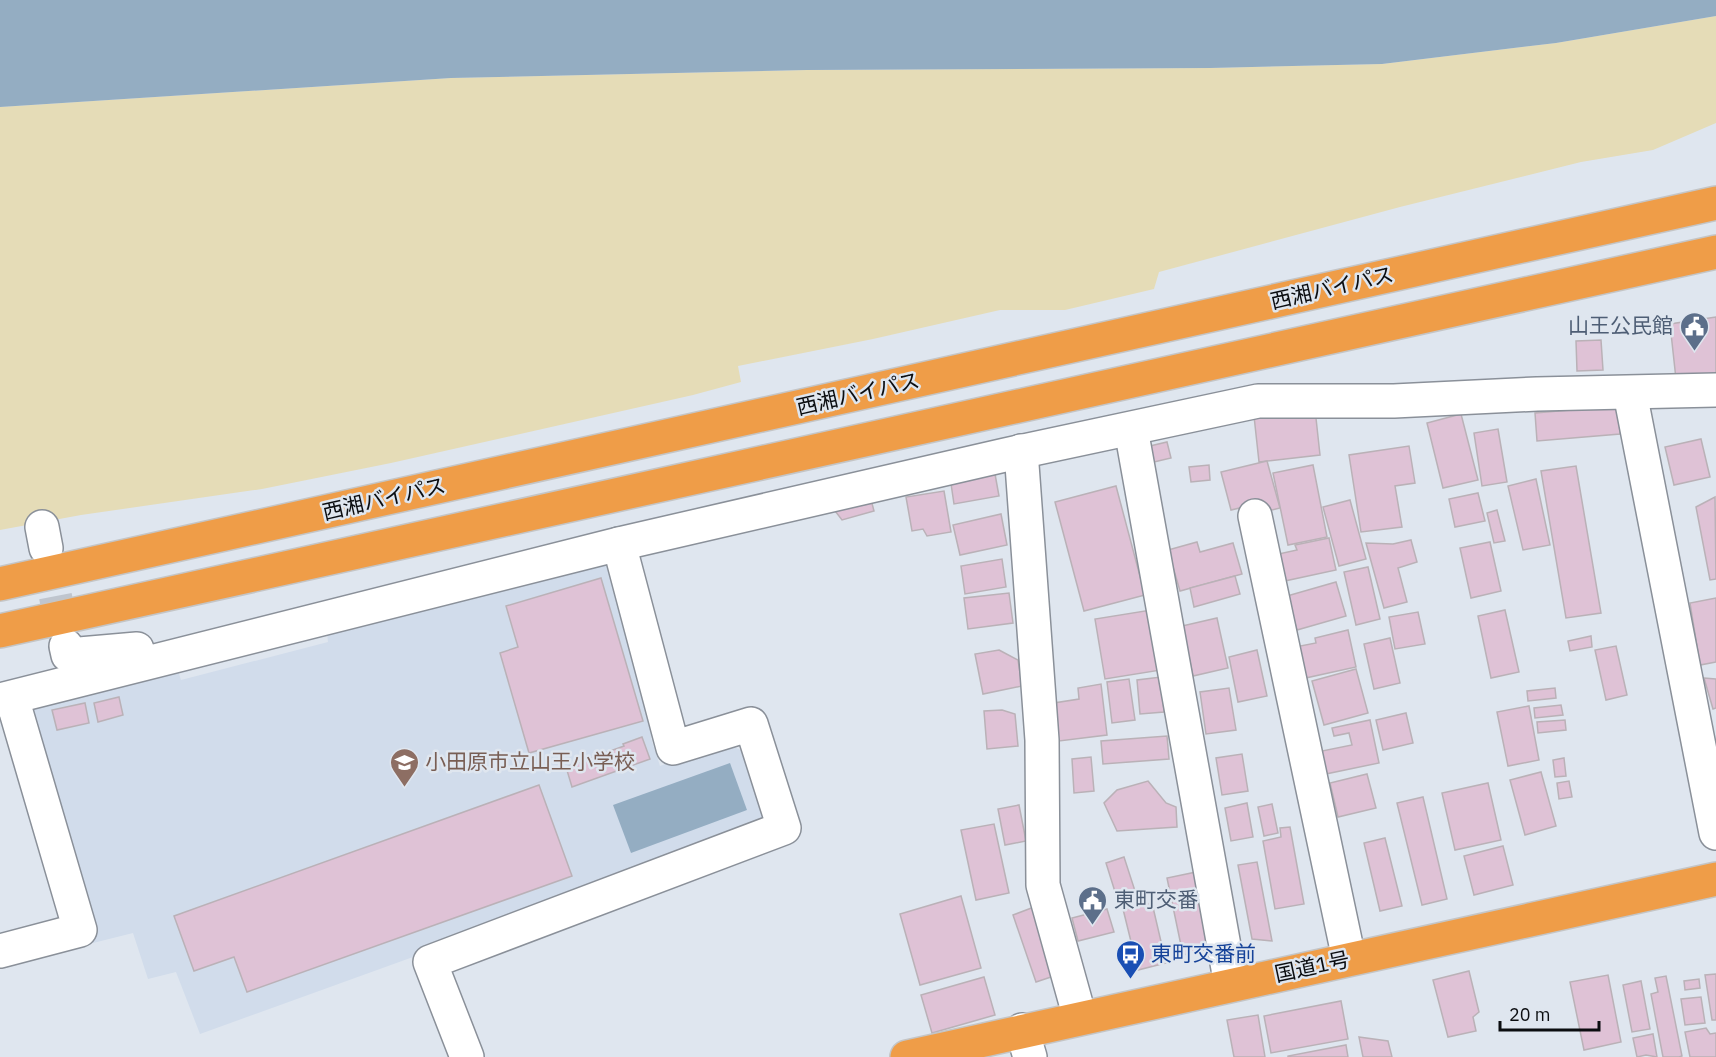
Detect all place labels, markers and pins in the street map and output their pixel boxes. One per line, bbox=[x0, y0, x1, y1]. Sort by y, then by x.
public building icon: 山王公民館 bbox=[1678, 310, 1710, 352]
place label: 山王公民館 bbox=[1568, 311, 1673, 339]
school or university icon: 小田原市立山王小学校 bbox=[388, 746, 420, 788]
place label: 小田原市立山王小学校 bbox=[425, 747, 635, 775]
public building icon: 東町交番 bbox=[1077, 884, 1109, 926]
place label: 東町交番 bbox=[1114, 885, 1198, 913]
bus stop icon: 東町交番前 bbox=[1114, 938, 1146, 980]
place label: 東町交番前 bbox=[1151, 939, 1256, 967]

